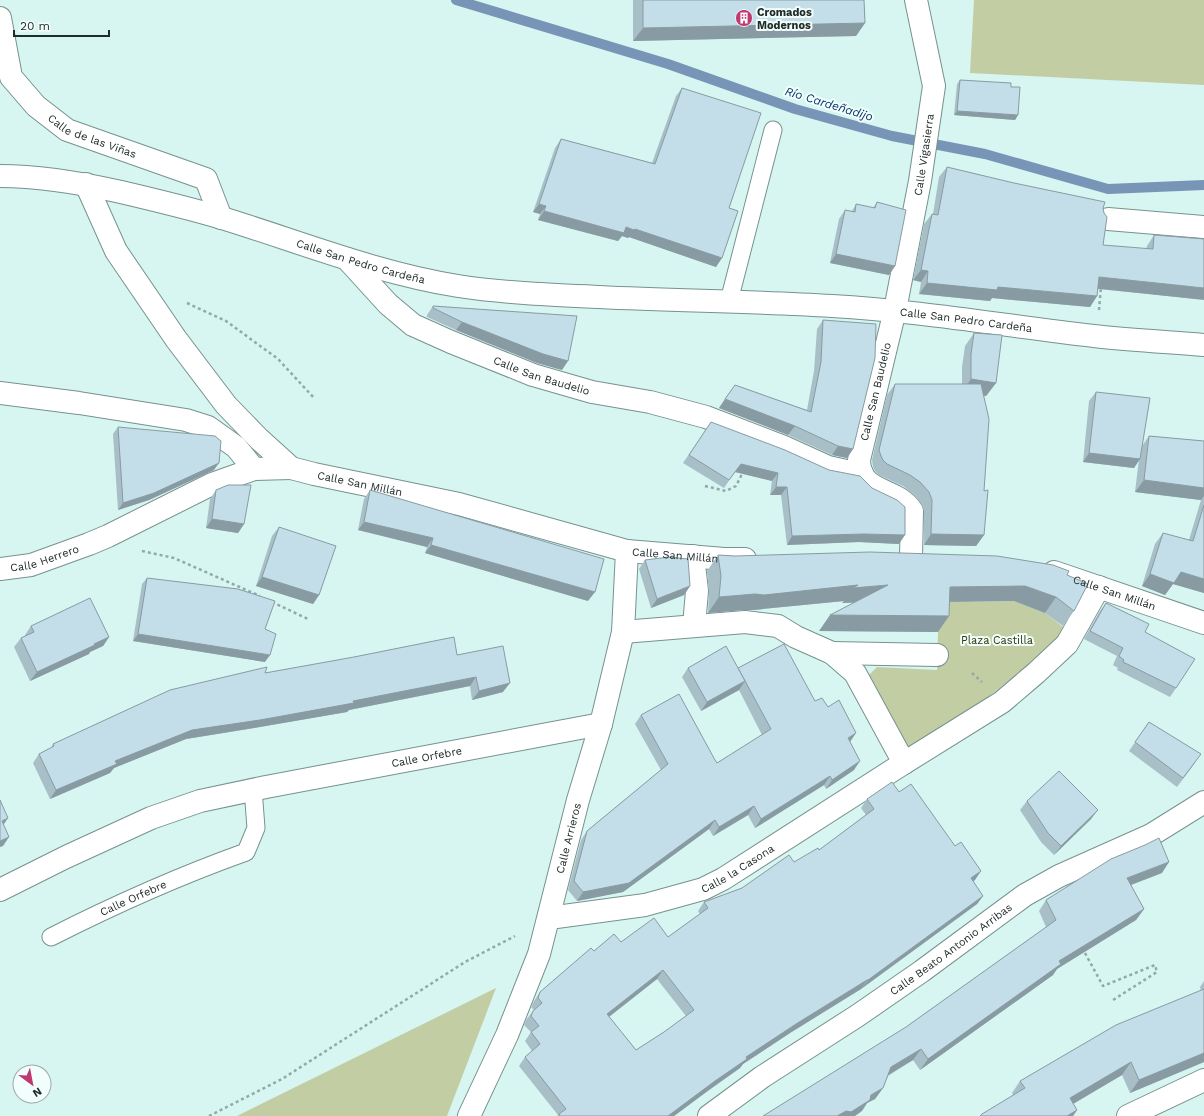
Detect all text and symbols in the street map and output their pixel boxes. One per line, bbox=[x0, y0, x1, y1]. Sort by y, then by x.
place label: Cromados Modernos bbox=[757, 6, 812, 32]
building icon: Cromados Modernos bbox=[734, 8, 754, 28]
scale bar bbox=[14, 12, 109, 38]
text: 20 m bbox=[20, 19, 50, 33]
water label: Río Cardeñadijo bbox=[783, 84, 875, 124]
street label: Calle de las Viñas bbox=[45, 111, 138, 161]
street label: Calle Vigasierra bbox=[911, 113, 936, 197]
street label: Calle San Pedro Cardeña bbox=[295, 236, 426, 286]
street label: Calle San Pedro Cardeña bbox=[899, 305, 1033, 335]
street label: Calle San Baudelio bbox=[857, 341, 893, 442]
street label: Calle San Baudelio bbox=[492, 353, 591, 398]
street label: Calle San Millán bbox=[316, 468, 404, 499]
street label: Calle Herrero bbox=[10, 542, 81, 574]
street label: Calle San Millán bbox=[632, 545, 719, 565]
street label: Calle San Millán bbox=[1072, 573, 1158, 613]
park label: Plaza Castilla bbox=[961, 634, 1033, 647]
street label: Calle Orfebre bbox=[390, 744, 463, 770]
street label: Calle Arrieros bbox=[553, 801, 584, 875]
street label: Calle la Casona bbox=[699, 842, 776, 896]
street label: Calle Orfebre bbox=[98, 877, 168, 919]
street label: Calle Beato Antonio Arribas bbox=[887, 900, 1015, 998]
north arrow bbox=[12, 1064, 52, 1104]
text: N bbox=[30, 1084, 44, 1100]

